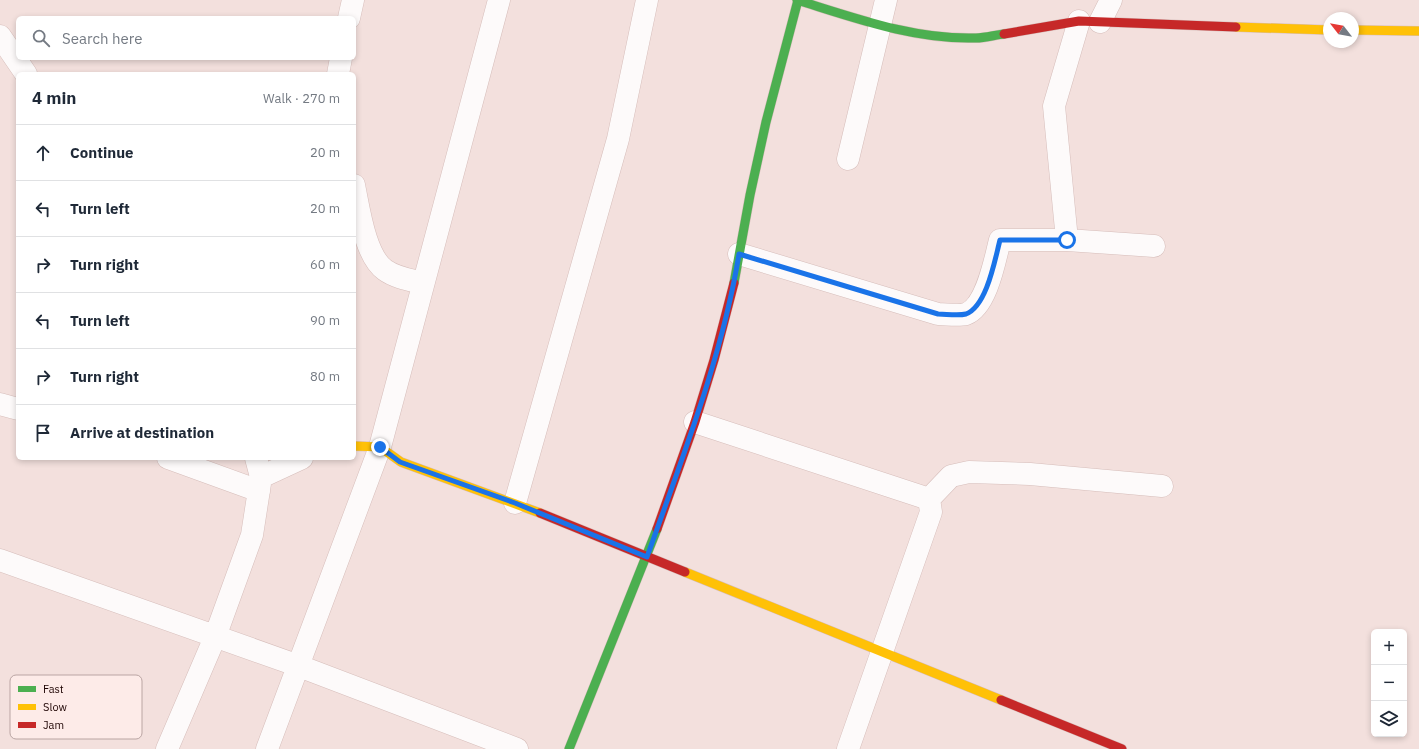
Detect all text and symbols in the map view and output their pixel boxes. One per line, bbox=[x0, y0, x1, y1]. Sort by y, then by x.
north arrow bbox=[1323, 12, 1359, 48]
search box bbox=[16, 16, 356, 60]
icon: search bbox=[30, 27, 52, 49]
text: Search here bbox=[62, 29, 142, 48]
text: 4 min bbox=[32, 87, 76, 109]
text: Walk · 270 m bbox=[263, 90, 340, 107]
icon: ahead bbox=[32, 142, 54, 164]
text: Continue bbox=[70, 143, 134, 162]
text: 20 m bbox=[310, 144, 340, 161]
icon: left bbox=[32, 198, 54, 220]
text: Turn left bbox=[70, 199, 130, 218]
text: 20 m bbox=[310, 200, 340, 217]
route start bbox=[1058, 231, 1076, 249]
icon: right bbox=[32, 254, 54, 276]
text: Turn right bbox=[70, 255, 139, 274]
text: 60 m bbox=[310, 256, 340, 273]
icon: left bbox=[32, 310, 54, 332]
text: Turn left bbox=[70, 311, 130, 330]
text: 90 m bbox=[310, 312, 340, 329]
icon: right bbox=[32, 366, 54, 388]
text: Turn right bbox=[70, 367, 139, 386]
text: 80 m bbox=[310, 368, 340, 385]
icon: arrive bbox=[32, 422, 54, 444]
text: Arrive at destination bbox=[70, 423, 214, 442]
route end bbox=[371, 438, 389, 456]
map controls bbox=[1371, 629, 1407, 737]
button: + bbox=[1371, 629, 1407, 665]
button: − bbox=[1371, 665, 1407, 701]
legend bbox=[10, 675, 142, 739]
text: Fast bbox=[43, 682, 64, 696]
text: Slow bbox=[43, 700, 67, 714]
button: layers bbox=[1371, 701, 1407, 737]
text: Jam bbox=[43, 718, 64, 732]

